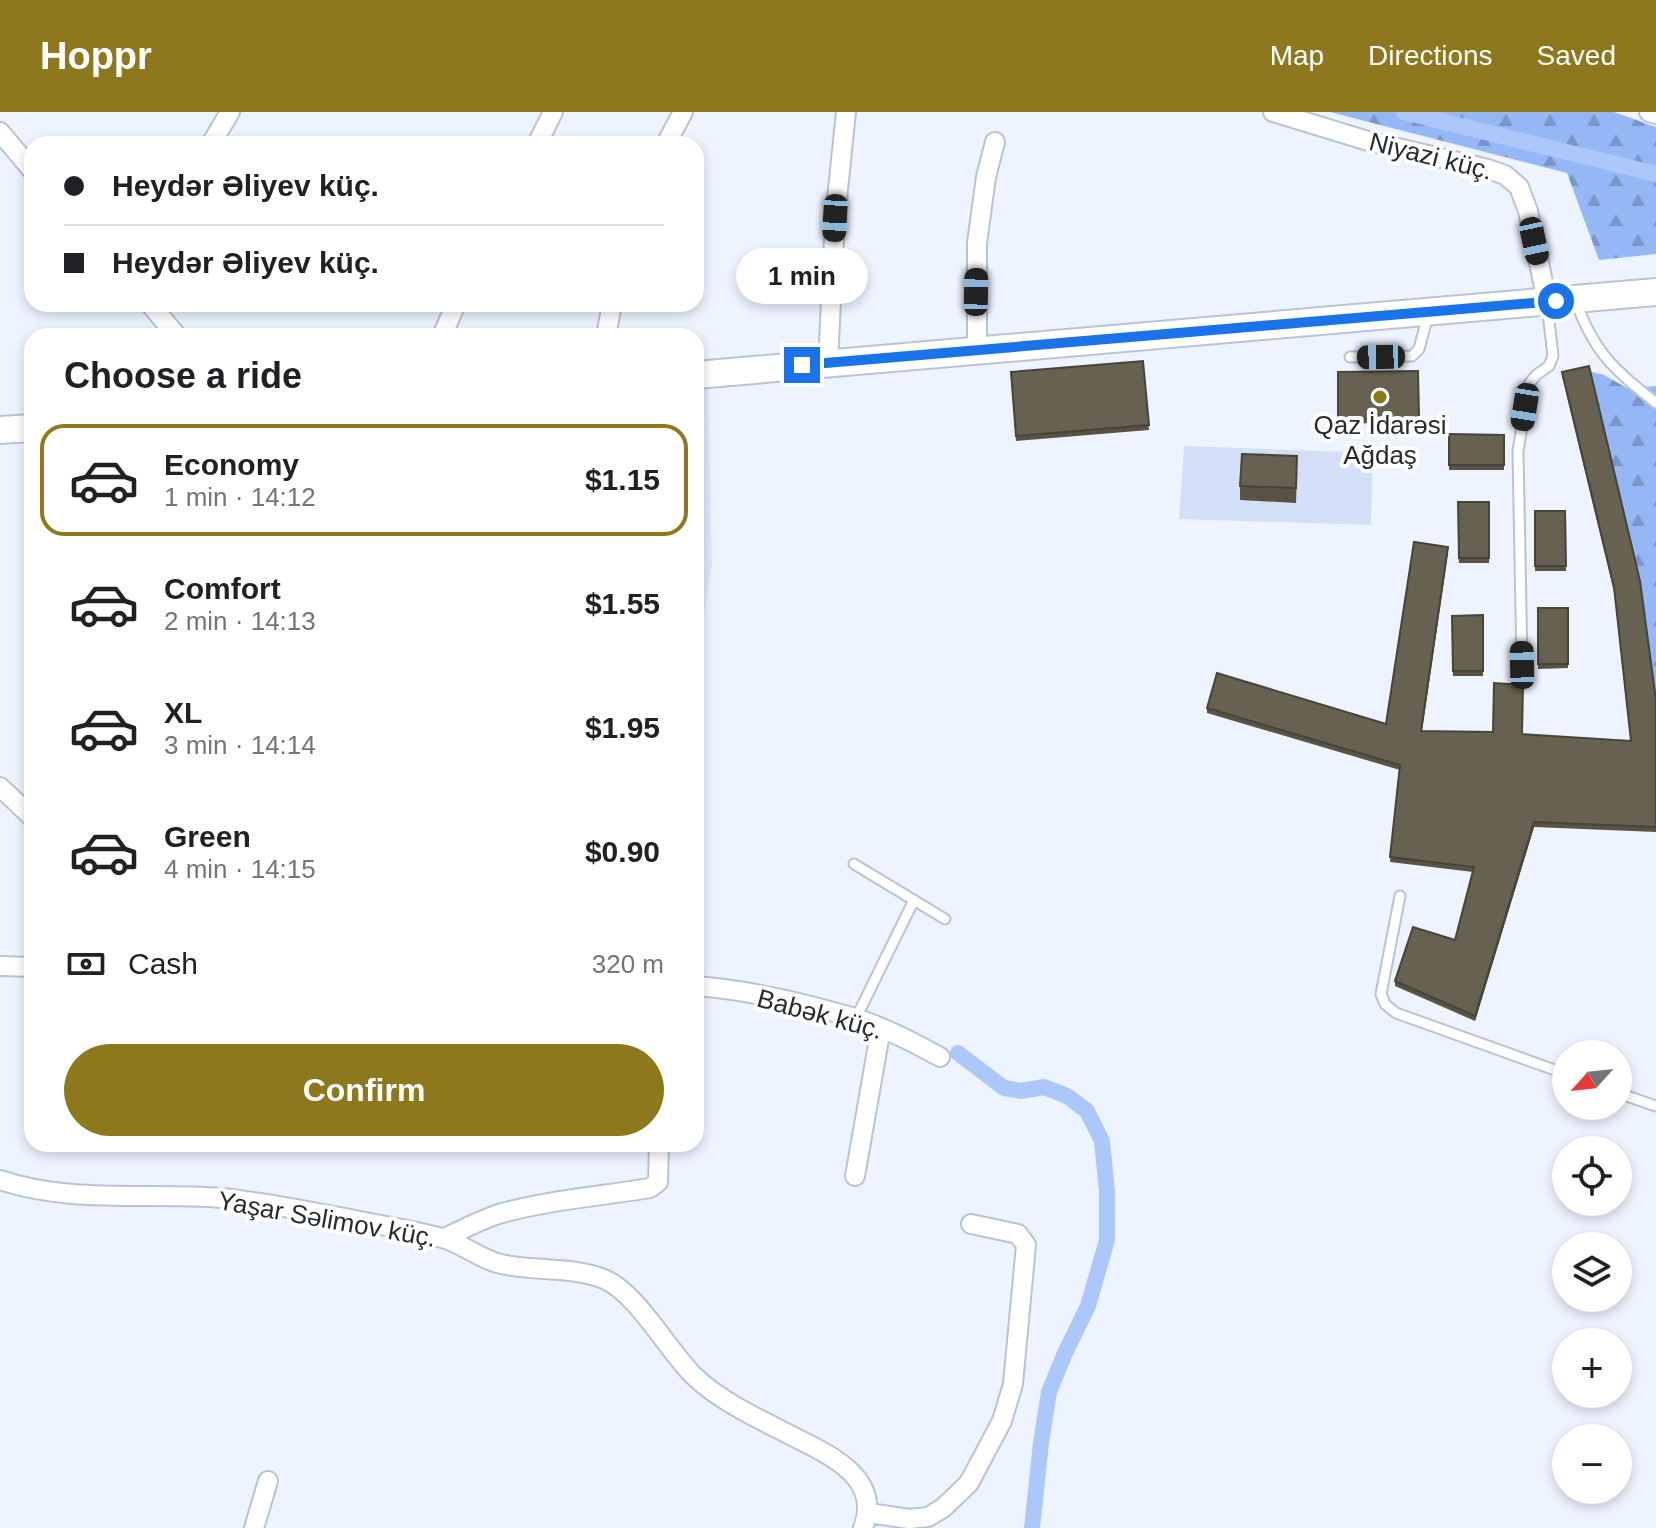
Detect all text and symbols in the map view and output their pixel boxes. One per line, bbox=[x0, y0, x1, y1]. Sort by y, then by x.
text: Hoppr bbox=[40, 35, 152, 77]
text: Map bbox=[1270, 40, 1324, 71]
text: Directions bbox=[1368, 40, 1493, 71]
text: Saved bbox=[1537, 40, 1616, 71]
street label: Niyazi küç. bbox=[1366, 126, 1496, 186]
text: Heydər Əliyev küç. bbox=[112, 169, 379, 202]
car bbox=[822, 193, 848, 243]
car bbox=[1517, 215, 1551, 267]
text: Heydər Əliyev küç. bbox=[112, 246, 379, 279]
callout: 1 min bbox=[736, 249, 868, 305]
text: 1 min bbox=[768, 261, 836, 291]
car bbox=[964, 268, 988, 316]
route start bbox=[1538, 283, 1574, 319]
car bbox=[1357, 345, 1405, 369]
route end bbox=[784, 347, 820, 383]
text: Choose a ride bbox=[64, 355, 302, 396]
car bbox=[1509, 381, 1541, 433]
marker: Qaz İdarəsi Ağdaş bbox=[1371, 388, 1389, 406]
place label: Qaz İdarəsi Ağdaş bbox=[1314, 410, 1446, 470]
icon: car bbox=[68, 444, 140, 516]
text: Economy bbox=[164, 448, 299, 481]
text: $1.15 bbox=[585, 463, 660, 496]
text: 1 min · 14:12 bbox=[164, 482, 316, 512]
icon: car bbox=[68, 568, 140, 640]
text: Comfort bbox=[164, 572, 281, 605]
text: $1.55 bbox=[585, 587, 660, 620]
text: 2 min · 14:13 bbox=[164, 606, 316, 636]
car bbox=[1510, 641, 1534, 689]
icon: car bbox=[68, 692, 140, 764]
text: XL bbox=[164, 696, 202, 729]
text: $1.95 bbox=[585, 711, 660, 744]
text: 3 min · 14:14 bbox=[164, 730, 316, 760]
icon: car bbox=[68, 816, 140, 888]
text: Green bbox=[164, 820, 251, 853]
text: $0.90 bbox=[585, 835, 660, 868]
text: 4 min · 14:15 bbox=[164, 854, 316, 884]
icon: cash bbox=[64, 942, 108, 986]
text: Cash bbox=[128, 947, 198, 980]
text: 320 m bbox=[592, 949, 664, 979]
street label: Babək küç. bbox=[754, 983, 886, 1045]
north arrow bbox=[1552, 1040, 1632, 1120]
map controls bbox=[1552, 1040, 1632, 1504]
button: Confirm bbox=[64, 1044, 664, 1136]
button: locate bbox=[1552, 1136, 1632, 1216]
street label: Yaşar Səlimov küç. bbox=[216, 1185, 438, 1253]
button: layers bbox=[1552, 1232, 1632, 1312]
button: + bbox=[1552, 1328, 1632, 1408]
button: − bbox=[1552, 1424, 1632, 1504]

